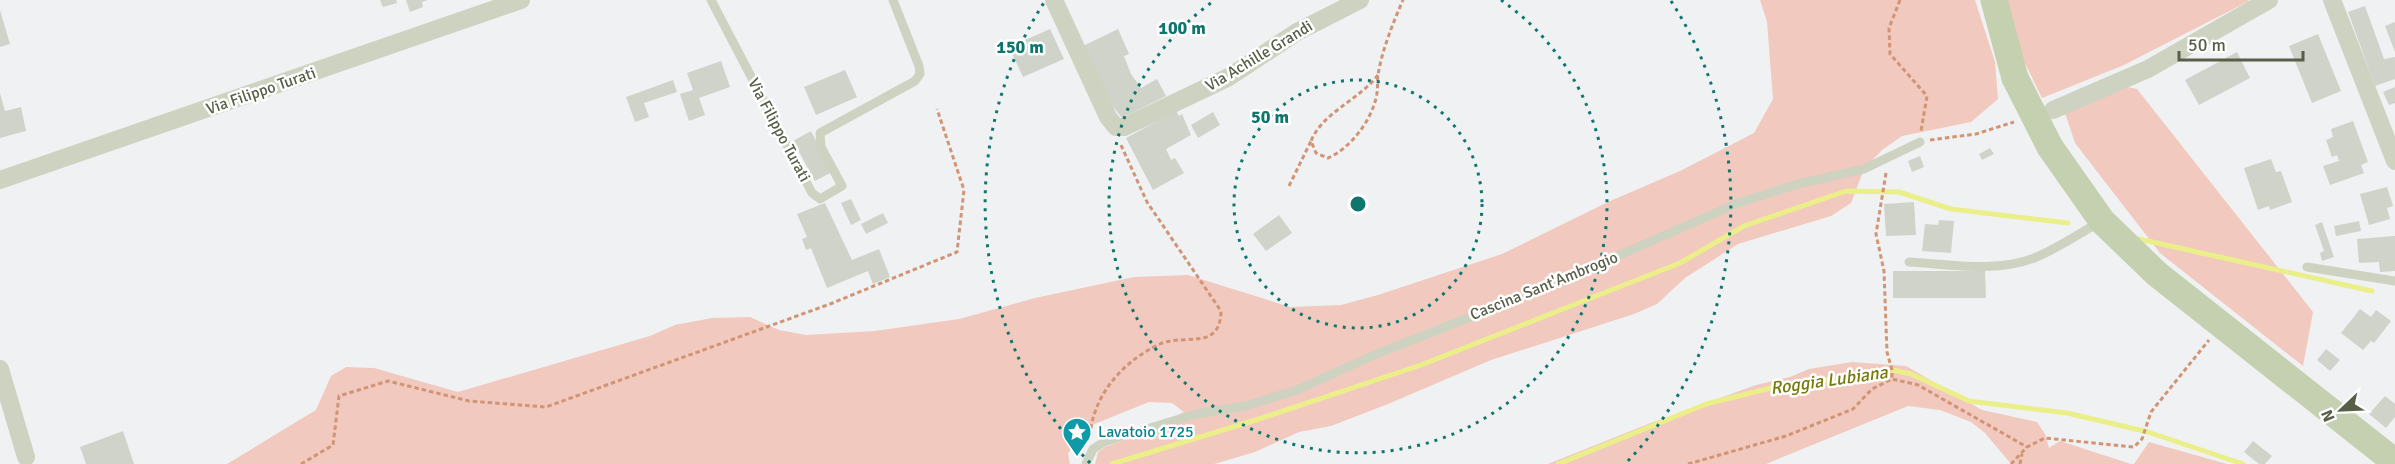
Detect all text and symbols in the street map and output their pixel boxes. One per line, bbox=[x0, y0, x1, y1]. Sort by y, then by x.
street label: Via Achille Grandi bbox=[1202, 16, 1316, 96]
text: 100 m bbox=[1158, 17, 1206, 39]
scale bar bbox=[2179, 24, 2304, 62]
text: 50 m bbox=[2188, 34, 2226, 56]
text: 150 m bbox=[996, 36, 1044, 58]
street label: Via Filippo Turati bbox=[204, 63, 318, 119]
street label: Via Filippo Turati bbox=[743, 75, 815, 185]
text: 50 m bbox=[1251, 106, 1289, 128]
centre of rings bbox=[1348, 194, 1368, 214]
street label: Cascina Sant'Ambrogio bbox=[1467, 247, 1621, 325]
water label: Roggia Lubiana bbox=[1769, 361, 1890, 399]
north arrow bbox=[2311, 380, 2371, 440]
text: N bbox=[2317, 406, 2339, 425]
place icon: Lavatoio 1725 bbox=[1061, 416, 1093, 458]
place label: Lavatoio 1725 bbox=[1098, 422, 1194, 442]

